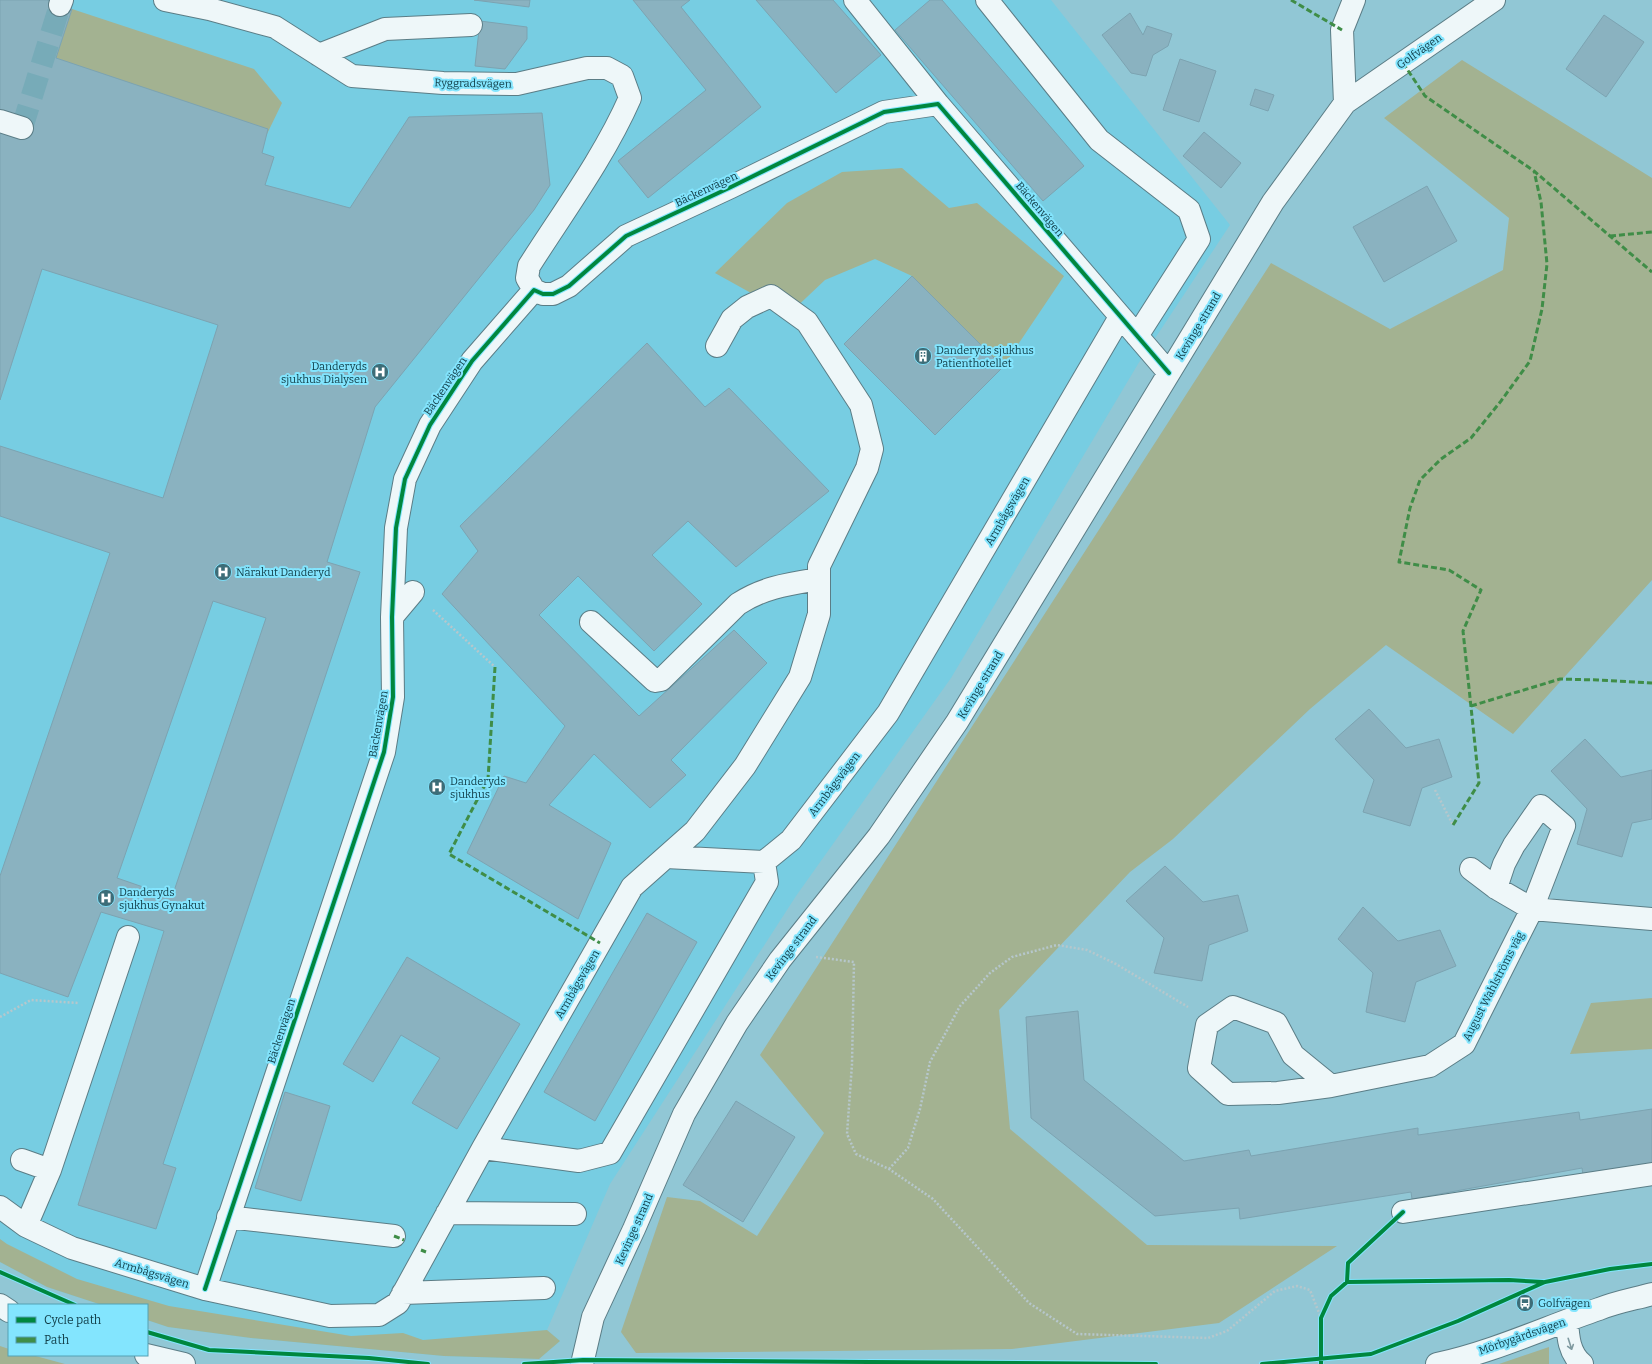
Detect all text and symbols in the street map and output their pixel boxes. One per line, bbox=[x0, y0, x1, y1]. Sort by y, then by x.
street label: Golfvägen bbox=[1394, 31, 1444, 72]
street label: Ryggradsvägen bbox=[434, 76, 512, 91]
street label: Bäckenvägen bbox=[673, 169, 740, 210]
street label: Bäckenvägen bbox=[1013, 179, 1066, 239]
street label: Kevinge strand bbox=[1173, 290, 1224, 362]
place label: Danderyds sjukhus Patienthotellet bbox=[936, 344, 1034, 370]
building icon: Danderyds sjukhus Patienthotellet bbox=[913, 346, 933, 366]
street label: Bäckenvägen bbox=[421, 355, 470, 418]
place label: Danderyds sjukhus Dialysen bbox=[281, 360, 367, 386]
hospital icon: Danderyds sjukhus Dialysen bbox=[370, 362, 390, 382]
street label: Armbågsvägen bbox=[983, 475, 1032, 548]
hospital icon: Närakut Danderyd bbox=[213, 562, 233, 582]
place label: Närakut Danderyd bbox=[236, 566, 331, 579]
street label: Kevinge strand bbox=[955, 649, 1006, 721]
street label: Bäckenvägen bbox=[366, 690, 391, 758]
street label: Armbågsvägen bbox=[806, 750, 863, 819]
place label: Danderyds sjukhus bbox=[450, 775, 506, 801]
hospital icon: Danderyds sjukhus bbox=[427, 777, 447, 797]
place label: Danderyds sjukhus Gynakut bbox=[119, 886, 205, 912]
hospital icon: Danderyds sjukhus Gynakut bbox=[96, 888, 116, 908]
street label: Kevinge strand bbox=[763, 913, 820, 983]
street label: August Wahlströms väg bbox=[1460, 929, 1527, 1043]
street label: Armbågsvägen bbox=[553, 948, 602, 1021]
street label: Bäckenvägen bbox=[265, 997, 298, 1065]
street label: Kevinge strand bbox=[613, 1191, 656, 1267]
street label: Armbågsvägen bbox=[113, 1256, 191, 1291]
bus stop icon: Golfvägen bbox=[1515, 1293, 1535, 1313]
place label: Golfvägen bbox=[1538, 1297, 1590, 1310]
legend bbox=[8, 1304, 148, 1356]
text: Cycle path bbox=[44, 1313, 102, 1327]
street label: Mörbygårdsvägen bbox=[1477, 1315, 1567, 1357]
text: Path bbox=[44, 1333, 70, 1347]
one-way arrow bbox=[1567, 1337, 1574, 1350]

